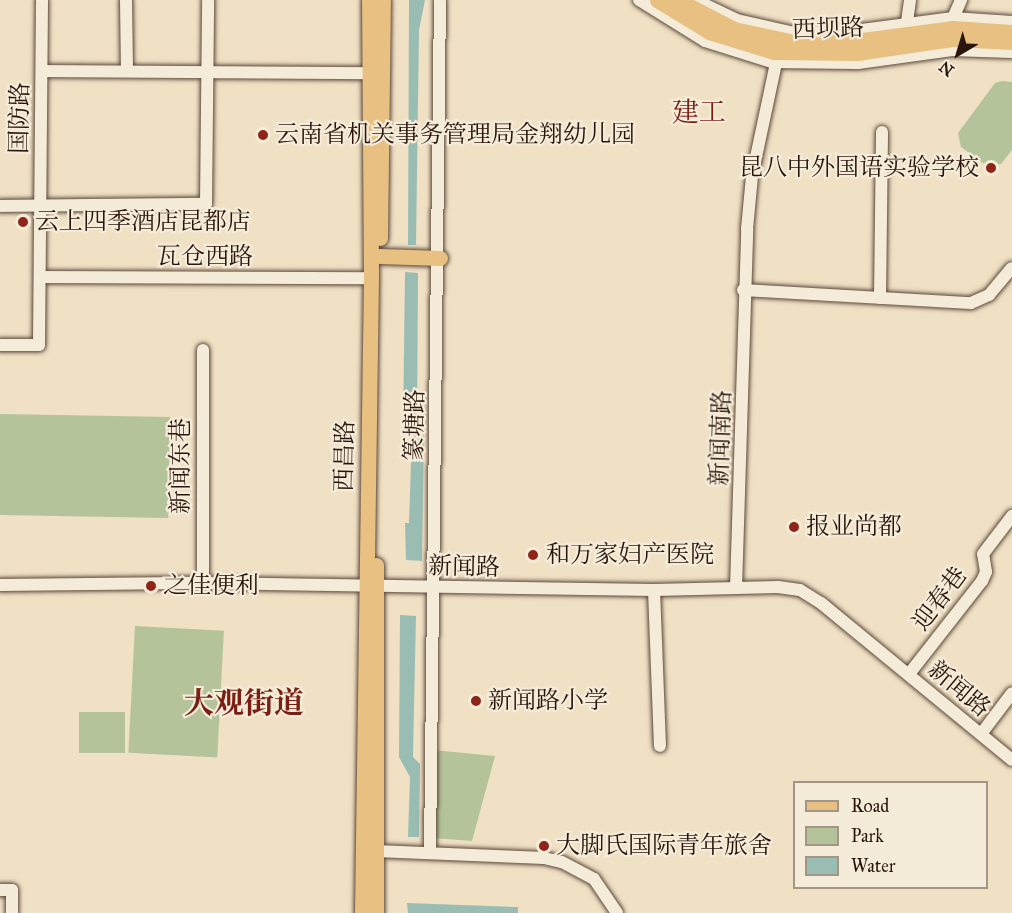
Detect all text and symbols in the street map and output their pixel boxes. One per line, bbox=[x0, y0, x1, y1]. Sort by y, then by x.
street label: 西坝路 bbox=[792, 13, 864, 45]
north arrow bbox=[928, 24, 988, 84]
text: N bbox=[935, 57, 958, 80]
street label: 国防路 bbox=[5, 82, 35, 154]
district label: 建工 bbox=[672, 96, 726, 128]
place label: 云南省机关事务管理局金翔幼儿园 bbox=[275, 121, 635, 149]
marker: 云南省机关事务管理局金翔幼儿园 bbox=[256, 128, 270, 142]
place label: 昆八中外国语实验学校 bbox=[739, 154, 979, 182]
marker: 昆八中外国语实验学校 bbox=[984, 161, 998, 175]
place label: 云上四季酒店昆都店 bbox=[35, 208, 251, 236]
marker: 云上四季酒店昆都店 bbox=[16, 215, 30, 229]
street label: 瓦仓西路 bbox=[157, 243, 253, 271]
street label: 篆塘路 bbox=[400, 389, 430, 461]
street label: 新闻南路 bbox=[705, 390, 737, 486]
street label: 新闻东巷 bbox=[167, 418, 195, 514]
street label: 西昌路 bbox=[330, 420, 360, 492]
place label: 报业尚都 bbox=[806, 513, 902, 541]
marker: 报业尚都 bbox=[787, 520, 801, 534]
place label: 和万家妇产医院 bbox=[546, 541, 714, 569]
marker: 和万家妇产医院 bbox=[524, 546, 542, 564]
street label: 新闻路 bbox=[428, 552, 500, 582]
street label: 迎春巷 bbox=[907, 562, 973, 636]
place label: 之佳便利 bbox=[163, 572, 259, 600]
marker: 之佳便利 bbox=[144, 579, 158, 593]
street label: 新闻路 bbox=[922, 655, 996, 723]
district label: 大观街道 bbox=[184, 685, 304, 721]
place label: 新闻路小学 bbox=[488, 687, 608, 715]
marker: 新闻路小学 bbox=[469, 694, 483, 708]
legend bbox=[793, 781, 988, 889]
text: Road bbox=[851, 795, 889, 817]
text: Park bbox=[851, 825, 884, 847]
place label: 大脚氏国际青年旅舍 bbox=[556, 832, 772, 860]
marker: 大脚氏国际青年旅舍 bbox=[537, 839, 551, 853]
text: Water bbox=[851, 855, 895, 877]

